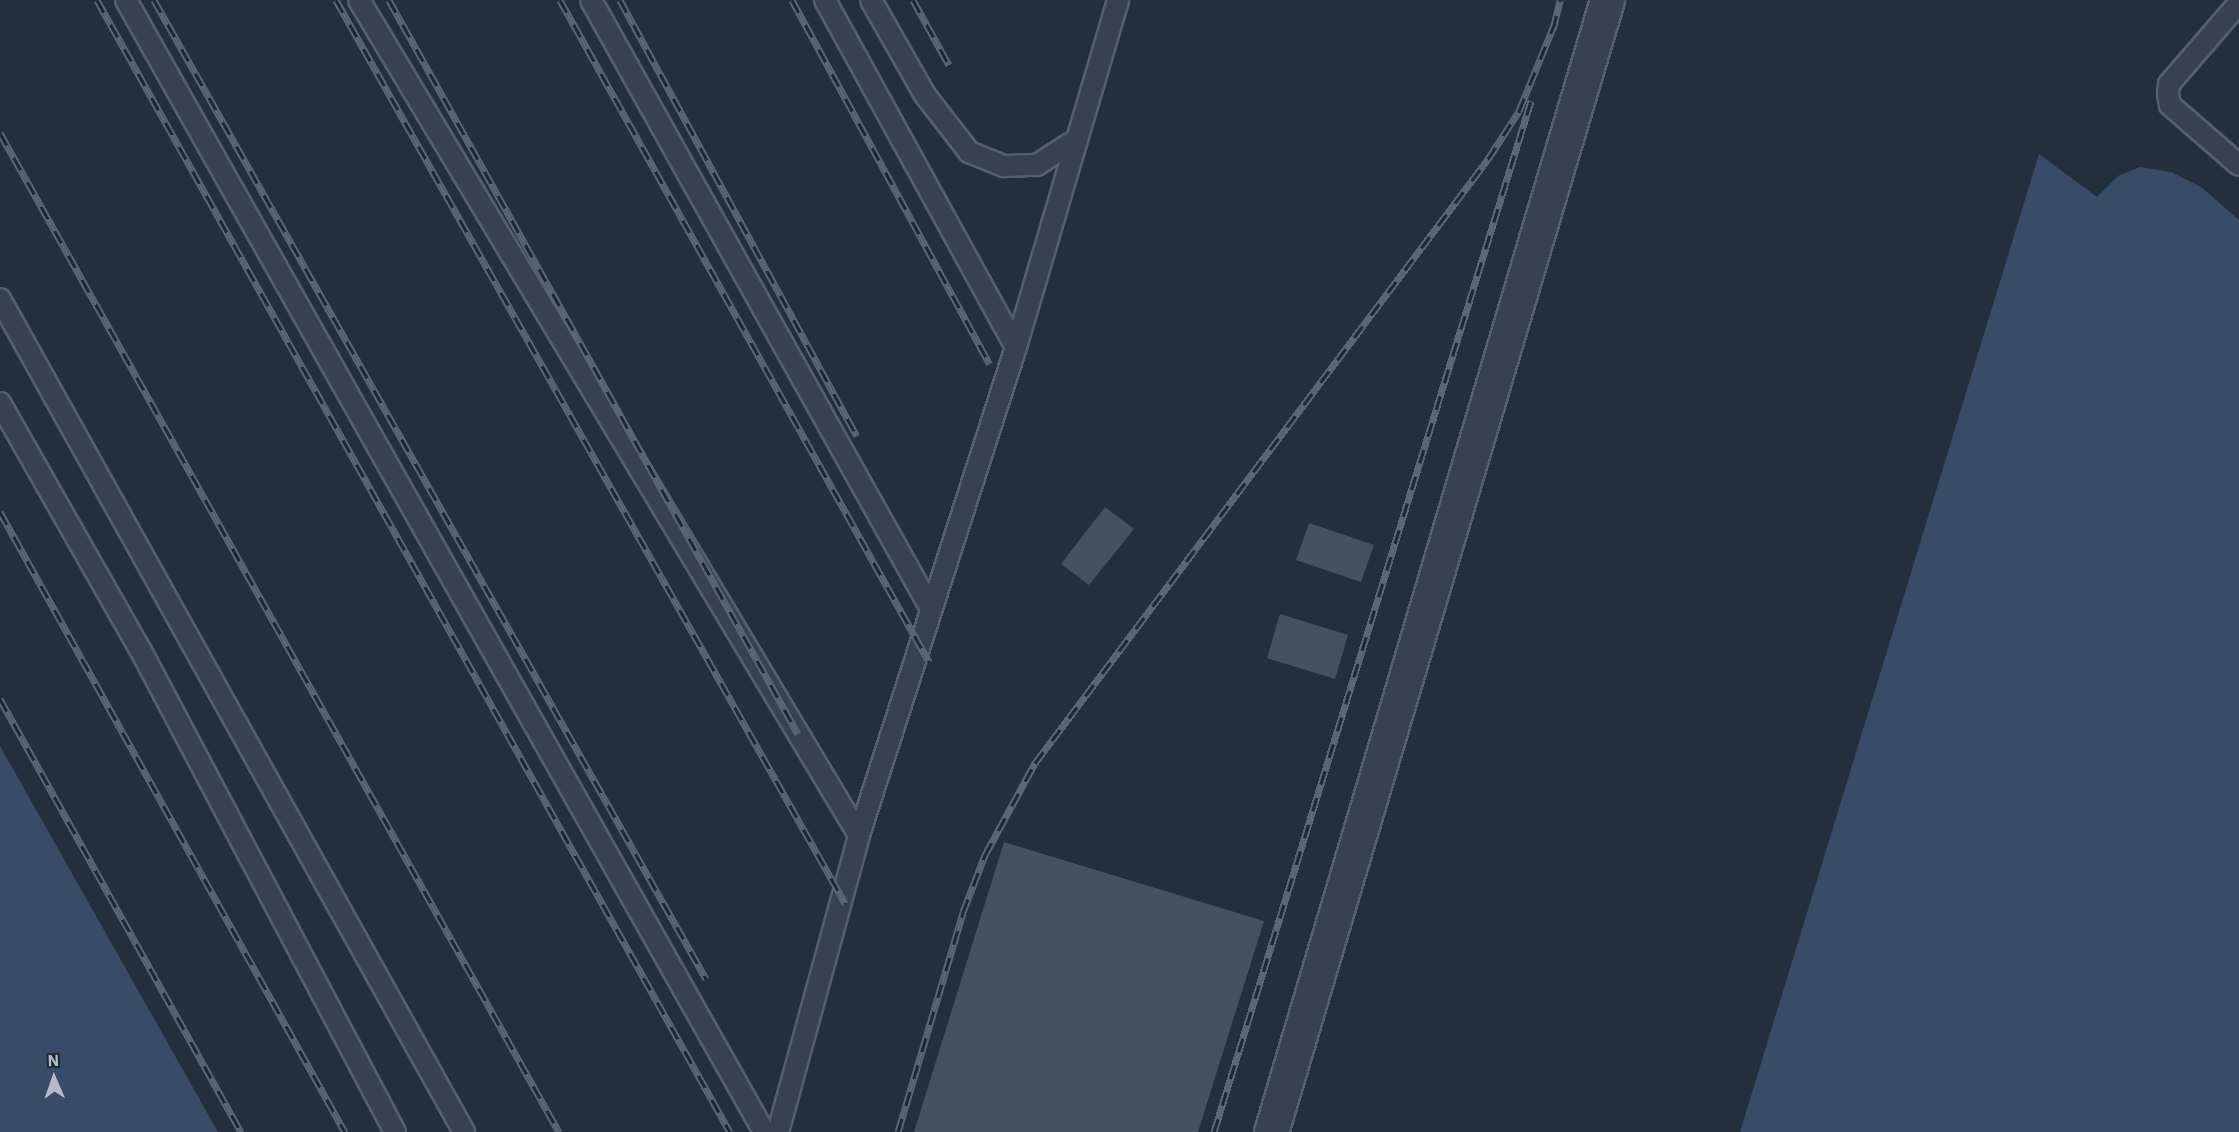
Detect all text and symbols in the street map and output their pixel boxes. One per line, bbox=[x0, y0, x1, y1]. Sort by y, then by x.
north arrow bbox=[24, 1048, 84, 1108]
text: N bbox=[47, 1050, 60, 1070]

